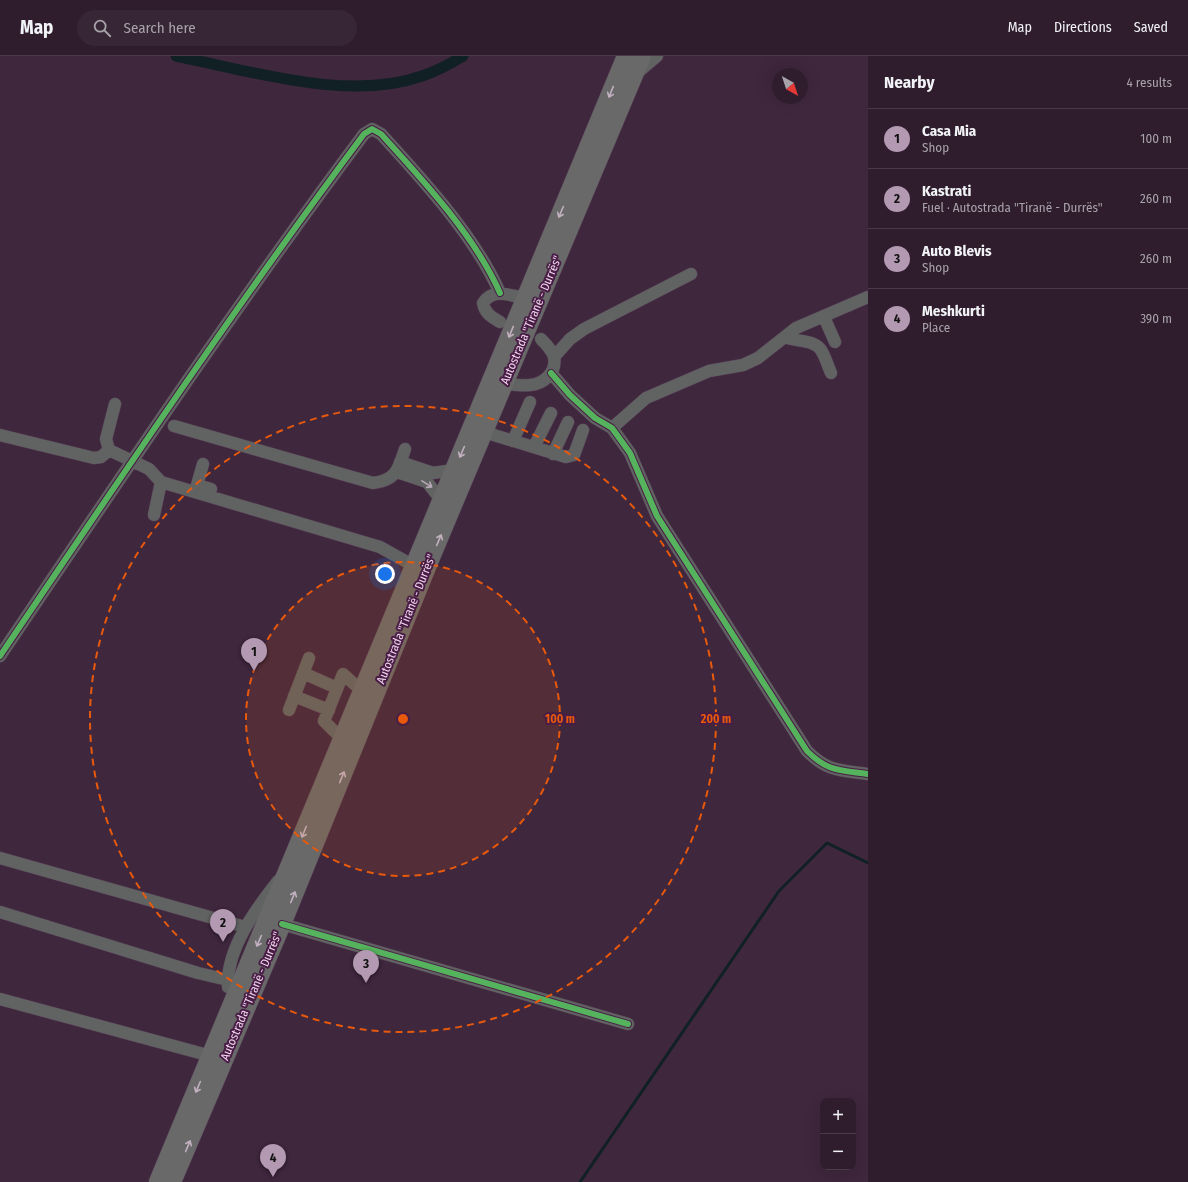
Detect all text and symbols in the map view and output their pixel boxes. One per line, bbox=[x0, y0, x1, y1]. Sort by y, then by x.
search box bbox=[77, 10, 357, 46]
text: Map bbox=[20, 16, 53, 39]
icon: search bbox=[91, 17, 113, 39]
text: Search here bbox=[123, 19, 196, 37]
text: Map bbox=[1008, 19, 1032, 36]
text: Directions bbox=[1054, 19, 1112, 36]
text: Saved bbox=[1134, 19, 1168, 36]
north arrow bbox=[772, 68, 808, 104]
text: Nearby bbox=[884, 72, 935, 93]
text: 4 results bbox=[1126, 75, 1172, 90]
one-way arrow bbox=[607, 86, 614, 98]
text: Casa Mia bbox=[922, 122, 976, 140]
text: 1 bbox=[894, 131, 900, 146]
text: 100 m bbox=[1140, 131, 1172, 146]
text: Shop bbox=[922, 140, 949, 155]
text: Kastrati bbox=[922, 182, 972, 200]
text: 2 bbox=[894, 191, 900, 206]
text: 260 m bbox=[1140, 191, 1172, 206]
text: Fuel · Autostrada "Tiranë - Durrës" bbox=[922, 200, 1103, 215]
one-way arrow bbox=[557, 206, 564, 218]
text: Auto Blevis bbox=[922, 242, 991, 260]
text: 3 bbox=[894, 251, 900, 266]
text: 260 m bbox=[1140, 251, 1172, 266]
street label: Autostrada "Tiranë - Durrës" bbox=[498, 254, 564, 386]
text: Shop bbox=[922, 260, 949, 275]
text: Meshkurti bbox=[922, 302, 985, 320]
text: 4 bbox=[894, 311, 900, 326]
text: 390 m bbox=[1140, 311, 1172, 326]
text: Place bbox=[922, 320, 950, 335]
one-way arrow bbox=[507, 326, 514, 338]
one-way arrow bbox=[458, 446, 465, 458]
one-way arrow bbox=[421, 479, 432, 488]
one-way arrow bbox=[435, 534, 443, 546]
street label: Autostrada "Tiranë - Durrës" bbox=[374, 552, 438, 686]
your location bbox=[375, 564, 395, 584]
pin: 1 bbox=[241, 638, 267, 671]
centre of rings bbox=[396, 712, 410, 726]
text: 100 m bbox=[545, 712, 575, 726]
text: 200 m bbox=[700, 712, 731, 726]
one-way arrow bbox=[338, 771, 346, 783]
one-way arrow bbox=[300, 825, 307, 837]
one-way arrow bbox=[289, 892, 297, 904]
pin: 2 bbox=[210, 909, 236, 942]
street label: Autostrada "Tiranë - Durrës" bbox=[218, 930, 284, 1062]
one-way arrow bbox=[255, 934, 262, 946]
pin: 3 bbox=[353, 950, 379, 983]
one-way arrow bbox=[194, 1080, 201, 1092]
map controls bbox=[820, 1098, 856, 1170]
button: + bbox=[820, 1098, 856, 1134]
button: − bbox=[820, 1134, 856, 1170]
one-way arrow bbox=[184, 1141, 192, 1153]
pin: 4 bbox=[260, 1144, 286, 1177]

